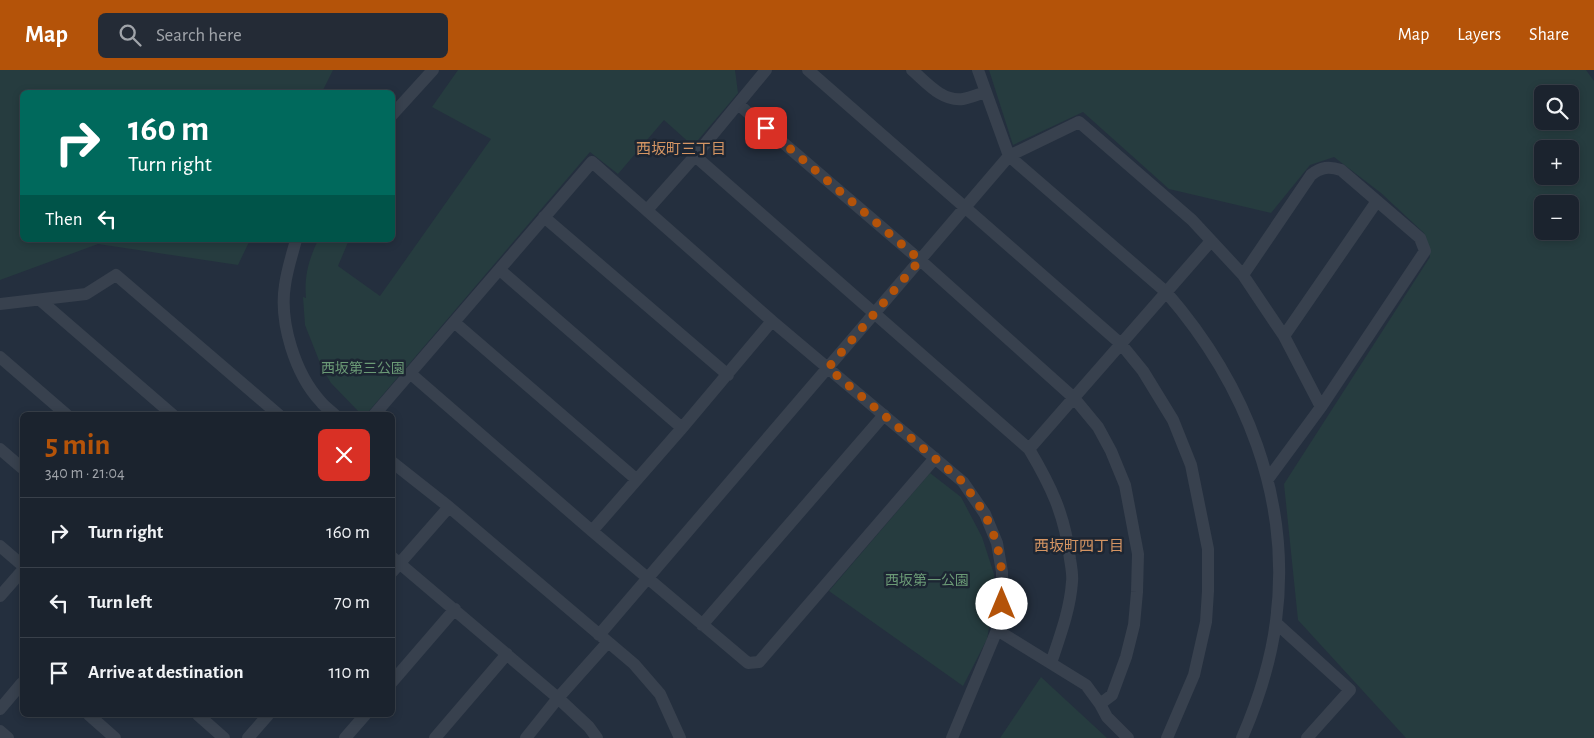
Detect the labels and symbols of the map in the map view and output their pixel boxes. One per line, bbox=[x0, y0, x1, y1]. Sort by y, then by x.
pin bbox=[745, 107, 787, 149]
district label: 西坂町三丁目 bbox=[636, 141, 726, 157]
park label: 西坂第三公園 bbox=[321, 360, 405, 376]
district label: 西坂町四丁目 bbox=[1034, 538, 1124, 554]
park label: 西坂第一公園 bbox=[885, 572, 969, 588]
position arrow bbox=[975, 577, 1027, 629]

